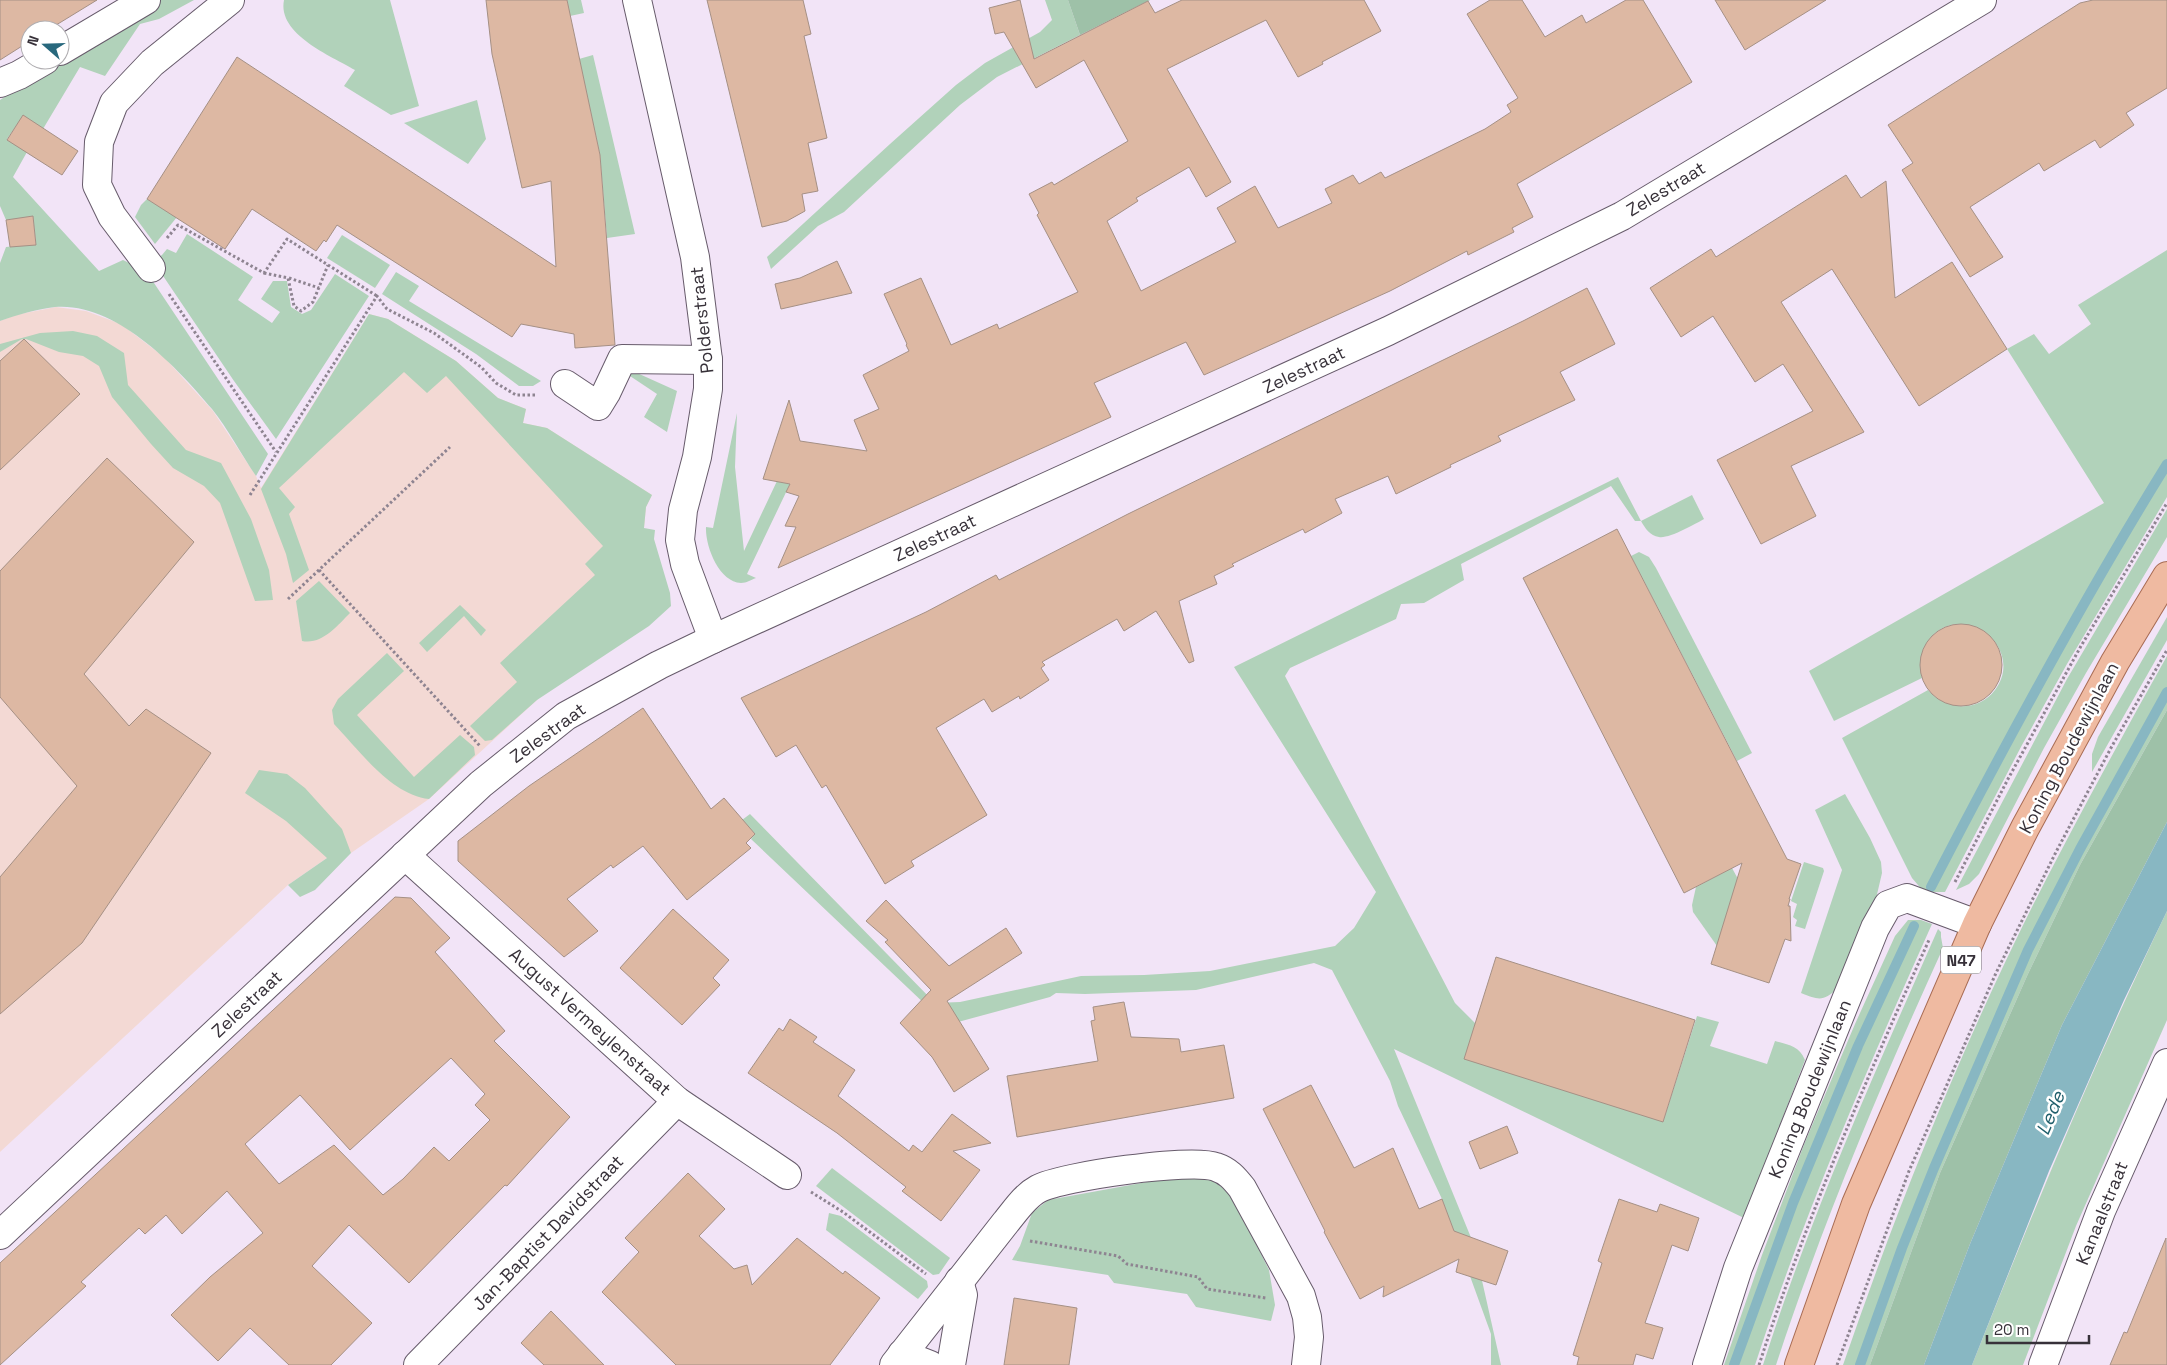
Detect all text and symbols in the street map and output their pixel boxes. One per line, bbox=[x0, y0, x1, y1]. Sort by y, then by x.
north arrow bbox=[20, 20, 70, 70]
text: N bbox=[23, 33, 43, 48]
street label: Zelestraat bbox=[1622, 156, 1710, 221]
street label: Polderstraat bbox=[684, 265, 719, 375]
street label: Zelestraat bbox=[1259, 340, 1349, 399]
street label: Zelestraat bbox=[890, 508, 980, 567]
street label: Koning Boudewijnlaan bbox=[2014, 658, 2124, 837]
street label: Zelestraat bbox=[505, 697, 590, 768]
street label: August Vermeylenstraat bbox=[504, 943, 676, 1101]
road number: N47 bbox=[1941, 946, 1981, 974]
street label: Zelestraat bbox=[207, 965, 287, 1042]
street label: Koning Boudewijnlaan bbox=[1763, 996, 1856, 1182]
water label: Lede bbox=[2030, 1087, 2071, 1139]
street label: Jan-Baptist Davidstraat bbox=[467, 1150, 628, 1316]
street label: Kanaalstraat bbox=[2070, 1158, 2133, 1268]
scale bar bbox=[1987, 1312, 2090, 1344]
text: 20 m bbox=[1994, 1320, 2029, 1339]

